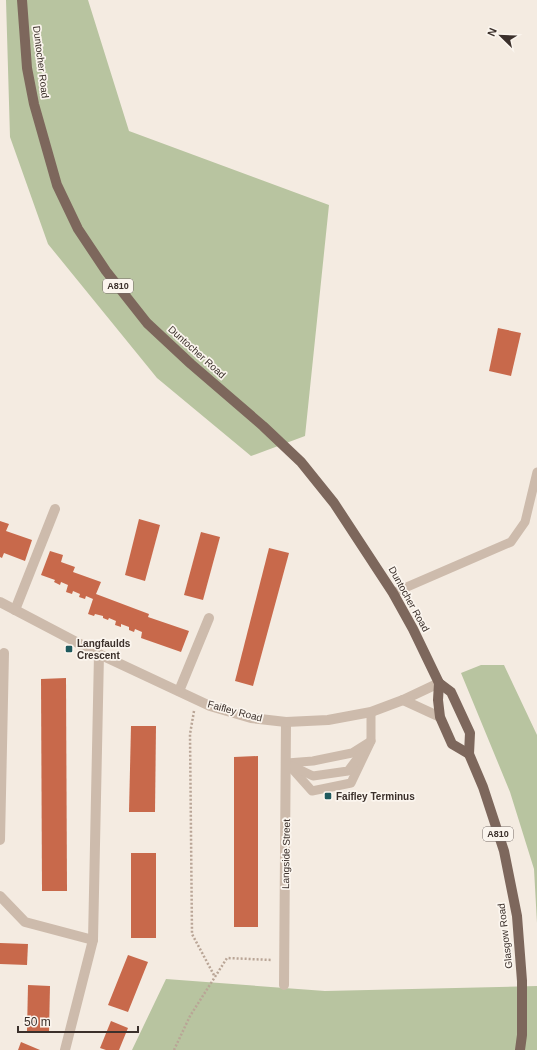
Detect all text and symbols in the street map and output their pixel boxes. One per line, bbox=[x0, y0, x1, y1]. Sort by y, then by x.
north arrow bbox=[481, 16, 521, 56]
street label: Duntocher Road bbox=[31, 25, 51, 99]
text: N bbox=[485, 26, 499, 38]
road number: A810 bbox=[103, 279, 133, 293]
street label: Duntocher Road bbox=[166, 324, 228, 380]
street label: Duntocher Road bbox=[387, 564, 431, 634]
place label: Langfaulds Crescent bbox=[77, 638, 131, 661]
marker: Langfaulds Crescent bbox=[64, 644, 74, 654]
street label: Faifley Road bbox=[206, 698, 264, 724]
marker: Faifley Terminus bbox=[323, 791, 333, 801]
place label: Faifley Terminus bbox=[336, 791, 415, 802]
street label: Langside Street bbox=[280, 819, 292, 889]
road number: A810 bbox=[483, 827, 513, 841]
street label: Glasgow Road bbox=[496, 903, 514, 969]
scale bar bbox=[18, 1008, 138, 1034]
text: 50 m bbox=[24, 1015, 51, 1029]

